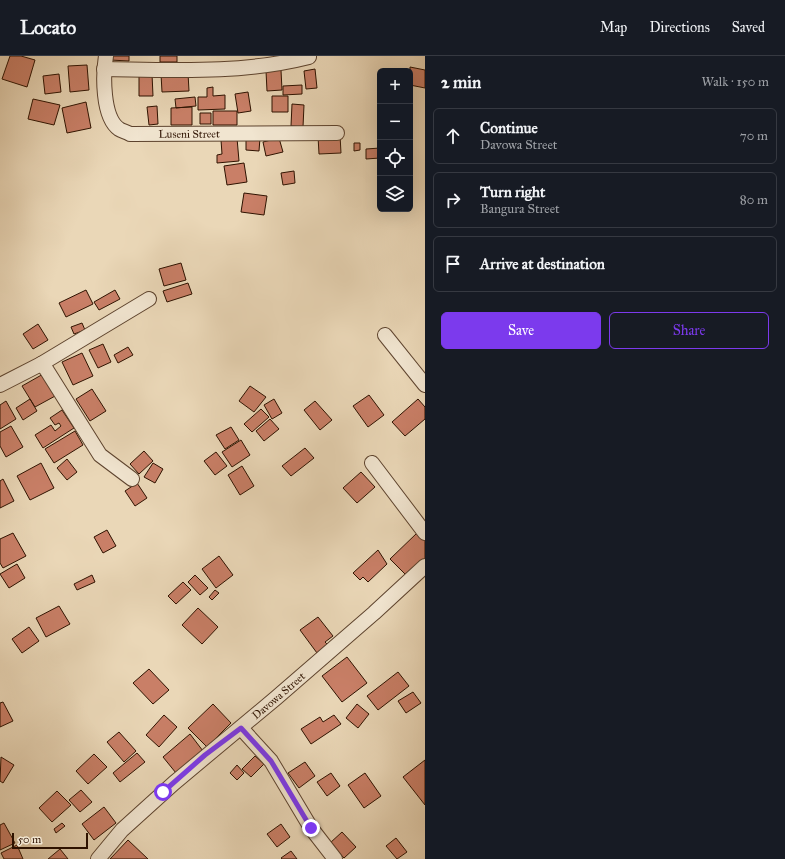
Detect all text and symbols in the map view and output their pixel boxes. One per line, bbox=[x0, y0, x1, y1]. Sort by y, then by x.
text: Locato bbox=[20, 16, 76, 39]
text: Map bbox=[600, 19, 627, 36]
text: Directions bbox=[649, 19, 710, 36]
text: Saved bbox=[732, 19, 765, 36]
map controls bbox=[377, 68, 413, 212]
button: + bbox=[377, 68, 413, 104]
text: 2 min bbox=[441, 72, 481, 93]
text: Walk · 150 m bbox=[701, 74, 769, 90]
button: − bbox=[377, 104, 413, 140]
text: Continue bbox=[480, 119, 538, 137]
icon: ahead bbox=[442, 125, 464, 147]
street label: Luseni Street bbox=[158, 128, 220, 141]
text: 70 m bbox=[740, 128, 768, 144]
text: Davowa Street bbox=[480, 137, 557, 153]
button: locate bbox=[377, 140, 413, 176]
button: layers bbox=[377, 176, 413, 212]
text: Turn right bbox=[480, 183, 545, 201]
icon: right bbox=[442, 189, 464, 211]
text: 80 m bbox=[740, 192, 768, 208]
text: Bangura Street bbox=[480, 201, 560, 217]
icon: arrive bbox=[442, 253, 464, 275]
text: Arrive at destination bbox=[480, 255, 605, 273]
button: Save bbox=[441, 312, 601, 349]
button: Share bbox=[609, 312, 769, 349]
street label: Davowa Street bbox=[250, 670, 308, 722]
route start bbox=[154, 783, 172, 801]
route end bbox=[302, 819, 320, 837]
scale bar bbox=[12, 831, 88, 850]
text: 50 m bbox=[18, 833, 41, 846]

